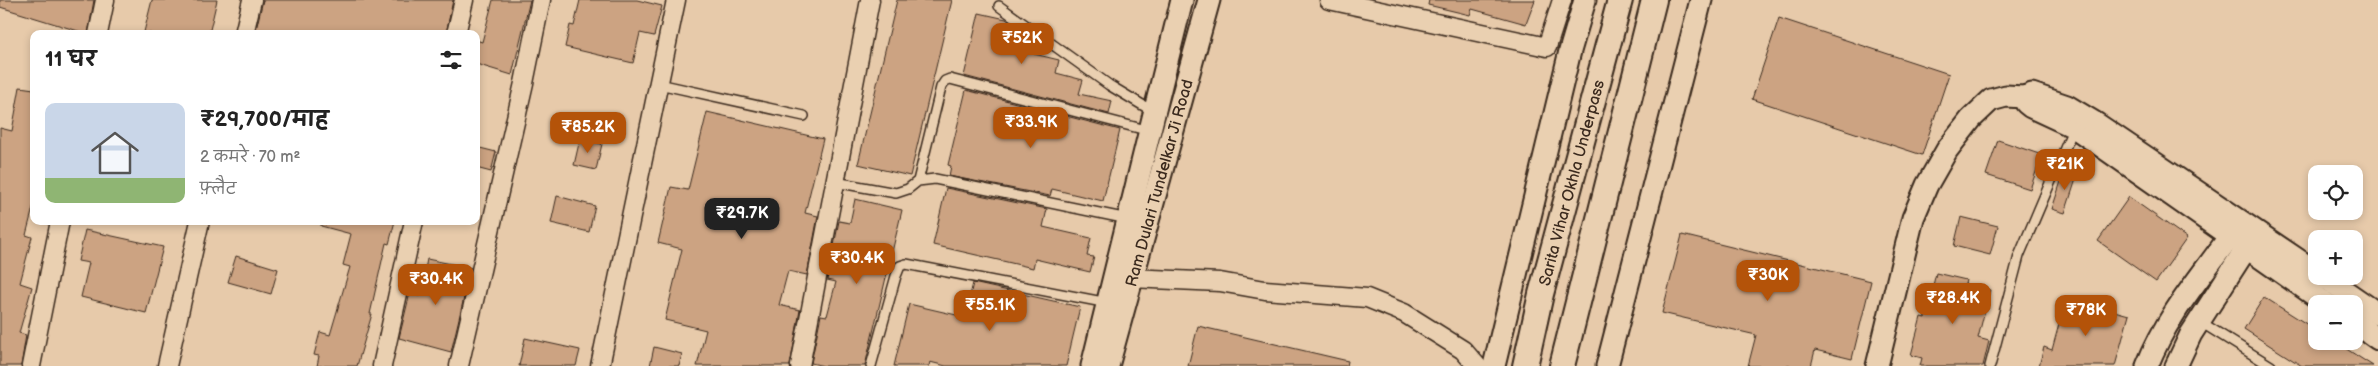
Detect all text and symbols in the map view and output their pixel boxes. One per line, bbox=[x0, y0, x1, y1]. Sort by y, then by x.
pin: ₹52K bbox=[992, 22, 1052, 65]
text: ₹52K bbox=[1002, 29, 1042, 48]
icon: filters bbox=[437, 46, 465, 74]
text: 11 घर bbox=[45, 47, 96, 72]
street label: Ram Dulari Tundelkar Ji Road bbox=[1122, 77, 1198, 289]
street label: Sarita Vihar Okhla Underpass bbox=[1536, 78, 1609, 288]
pin: ₹33.9K bbox=[990, 106, 1072, 149]
text: ₹29,700/माह bbox=[200, 107, 329, 132]
pin: ₹85.2K bbox=[547, 112, 629, 154]
text: ₹33.9K bbox=[1004, 113, 1058, 132]
text: ₹85.2K bbox=[561, 118, 615, 137]
icon: home bbox=[85, 123, 145, 183]
text: 2 कमरे · 70 m² bbox=[200, 148, 300, 167]
pin: ₹21K bbox=[2035, 148, 2095, 191]
text: ₹21K bbox=[2046, 155, 2084, 174]
map controls bbox=[2308, 165, 2363, 350]
button: locate bbox=[2308, 165, 2363, 220]
text: फ़्लैट bbox=[200, 180, 236, 199]
pin: ₹29.7K bbox=[701, 198, 783, 240]
text: ₹29.7K bbox=[715, 204, 769, 223]
button: + bbox=[2308, 230, 2363, 285]
pin: ₹30.4K bbox=[816, 242, 898, 285]
text: ₹30.4K bbox=[830, 249, 884, 268]
pin: ₹30K bbox=[1738, 260, 1798, 302]
pin: ₹30.4K bbox=[395, 264, 477, 306]
text: ₹30K bbox=[1747, 266, 1789, 285]
text: ₹30.4K bbox=[409, 270, 463, 289]
pin: ₹28.4K bbox=[1912, 282, 1994, 325]
text: ₹28.4K bbox=[1926, 289, 1980, 308]
pin: ₹55.1K bbox=[949, 290, 1031, 332]
pin: ₹78K bbox=[2056, 294, 2116, 337]
button: − bbox=[2308, 295, 2363, 350]
text: ₹55.1K bbox=[965, 296, 1015, 315]
text: ₹78K bbox=[2066, 301, 2106, 320]

